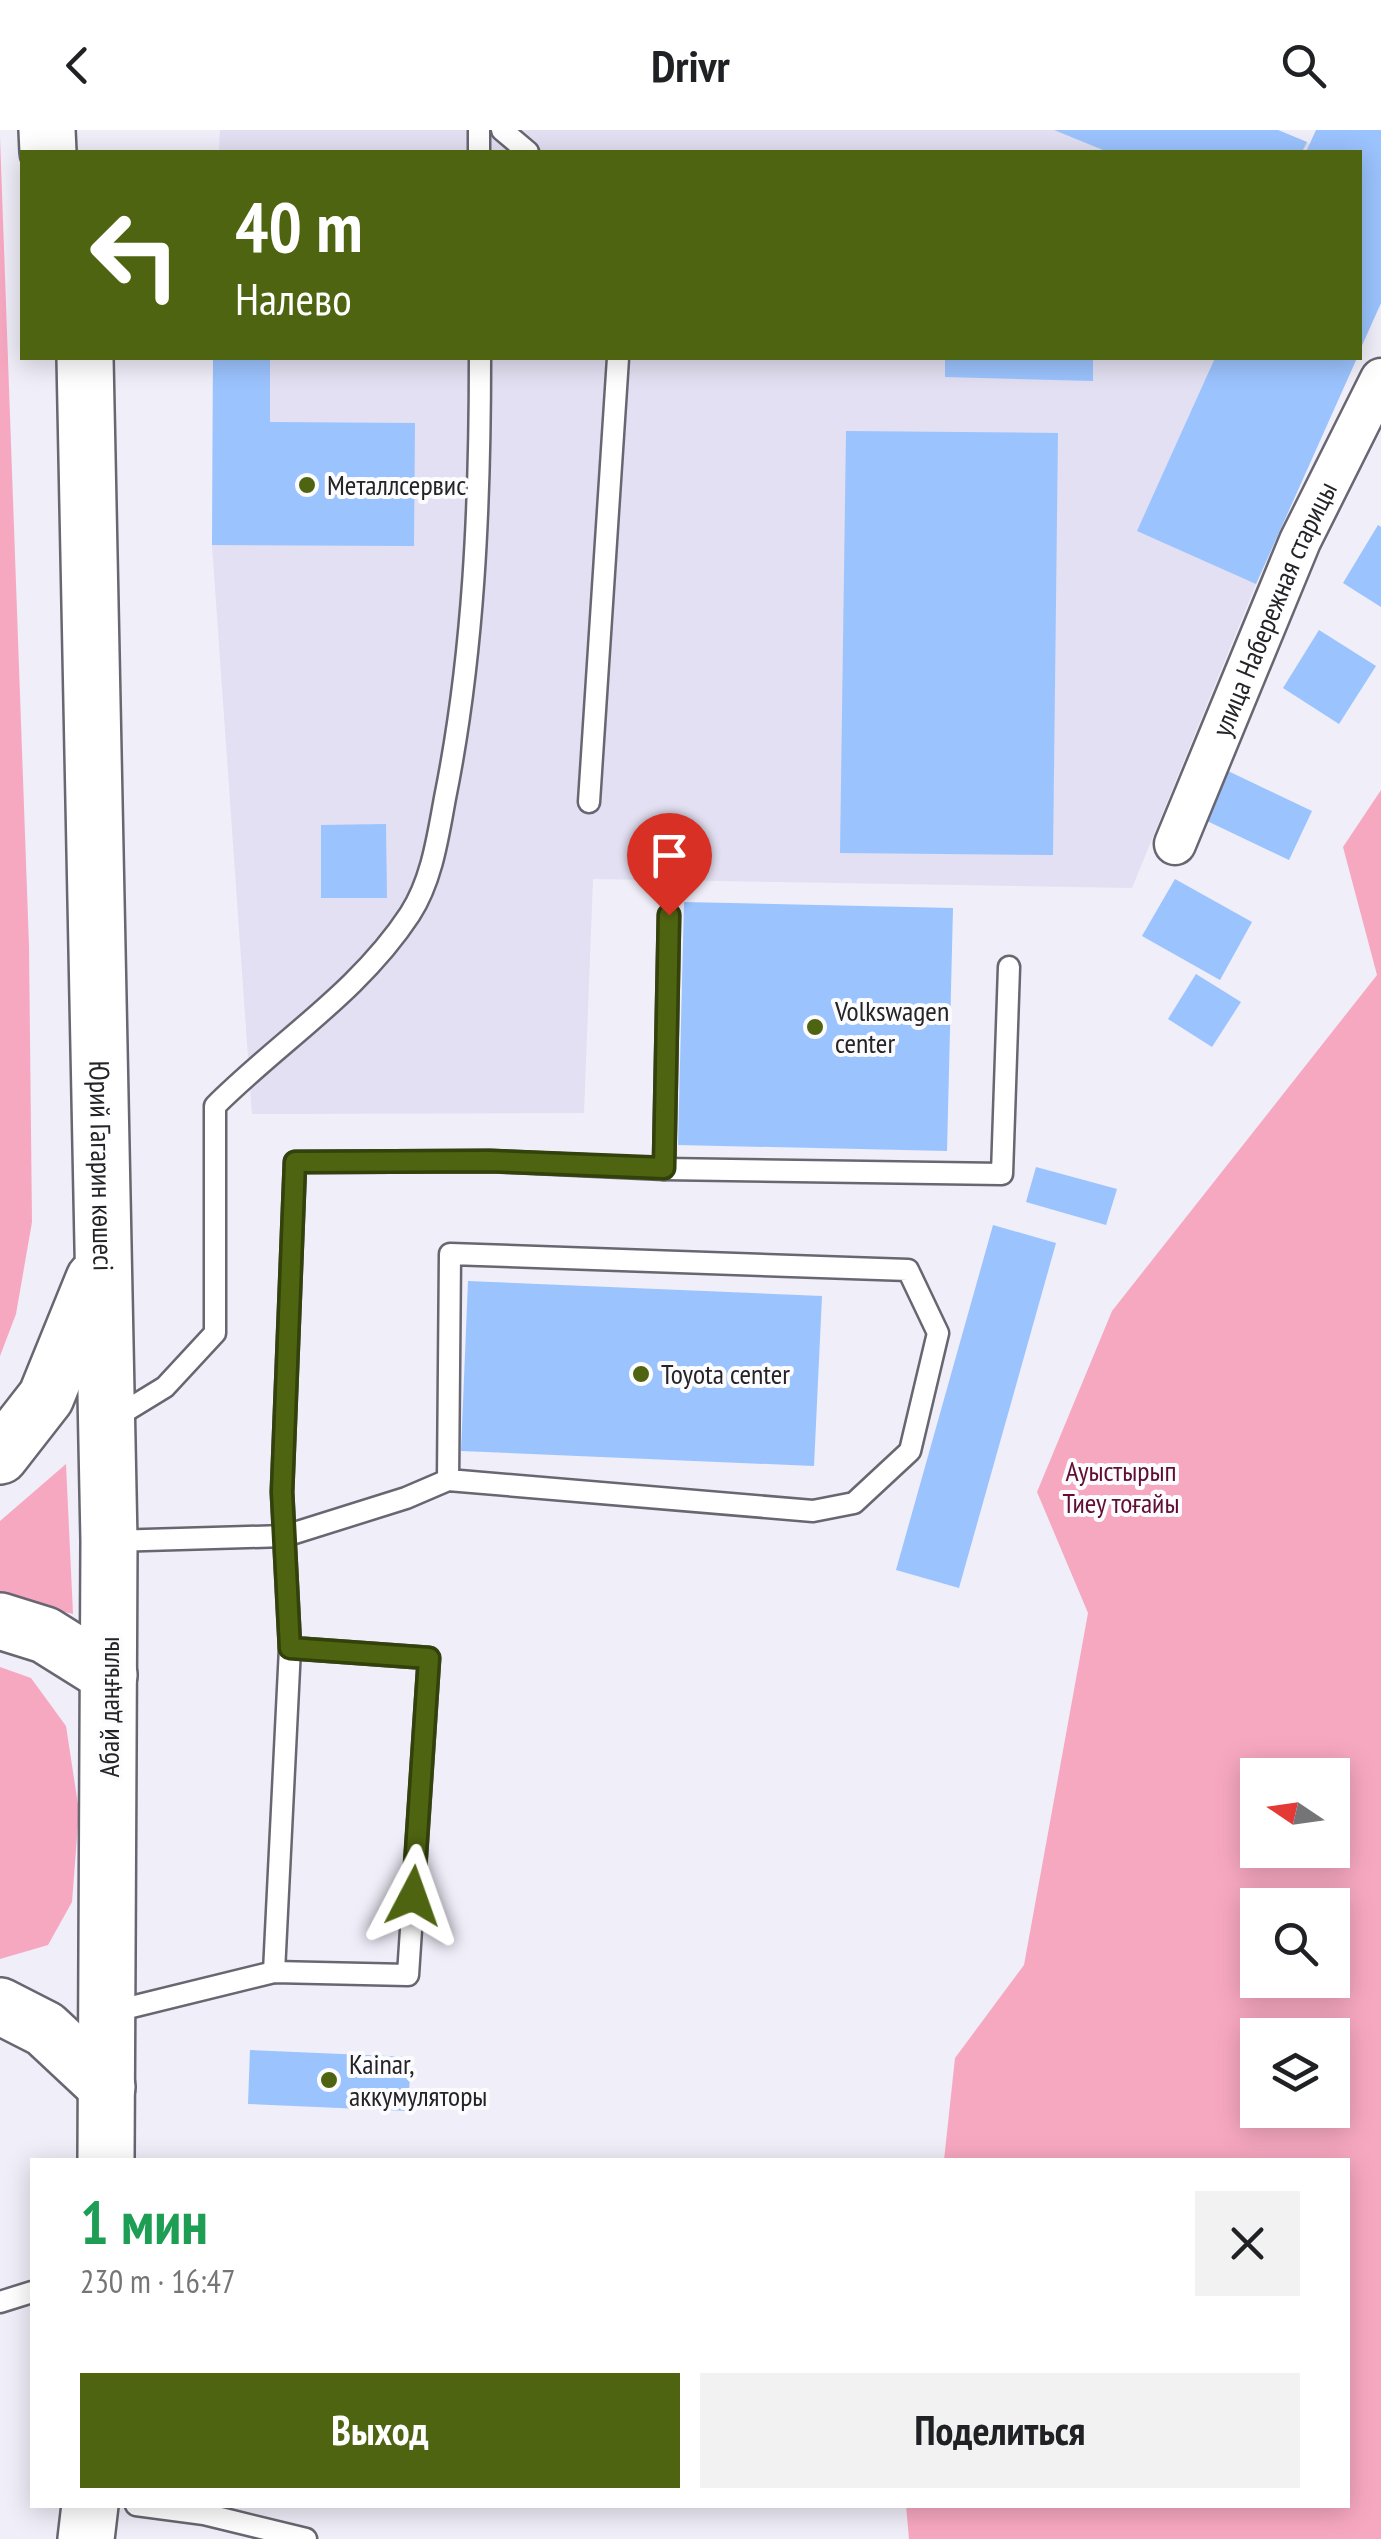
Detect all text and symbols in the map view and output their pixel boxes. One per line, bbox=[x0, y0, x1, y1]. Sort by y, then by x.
text: Drivr bbox=[651, 36, 730, 94]
icon: back bbox=[50, 38, 105, 93]
icon: search bbox=[1276, 38, 1331, 93]
text: 40 m bbox=[235, 181, 363, 271]
icon: left bbox=[70, 190, 200, 320]
text: Налево bbox=[235, 269, 352, 327]
place label: Металлсервис bbox=[327, 466, 466, 503]
marker: Металлсервис bbox=[296, 474, 318, 496]
street label: улица Набережная старицы bbox=[1202, 475, 1345, 742]
pin bbox=[627, 813, 712, 916]
icon: arrive bbox=[642, 828, 697, 883]
place label: Volkswagen center bbox=[834, 992, 949, 1061]
marker: Volkswagen center bbox=[804, 1016, 826, 1038]
street label: Юрий Гагарин көшесі bbox=[81, 1060, 123, 1271]
place label: Toyota center bbox=[661, 1355, 790, 1392]
marker: Toyota center bbox=[630, 1363, 652, 1385]
park label: Ауыстырып Тиеу тоғайы bbox=[1063, 1452, 1179, 1521]
street label: Абай даңғылы bbox=[90, 1637, 127, 1777]
north arrow bbox=[1240, 1758, 1350, 1868]
map controls bbox=[1240, 1758, 1350, 2128]
position arrow bbox=[361, 1844, 465, 1948]
button: search bbox=[1240, 1888, 1350, 1998]
button: layers bbox=[1240, 2018, 1350, 2128]
place label: Kainar, аккумуляторы bbox=[349, 2045, 487, 2114]
marker: Kainar, аккумуляторы bbox=[318, 2069, 340, 2091]
text: 1 мин bbox=[80, 2183, 208, 2261]
button: close bbox=[1195, 2191, 1300, 2296]
text: 230 m · 16:47 bbox=[80, 2260, 235, 2302]
button: Выход bbox=[80, 2373, 680, 2488]
button: Поделиться bbox=[700, 2373, 1300, 2488]

